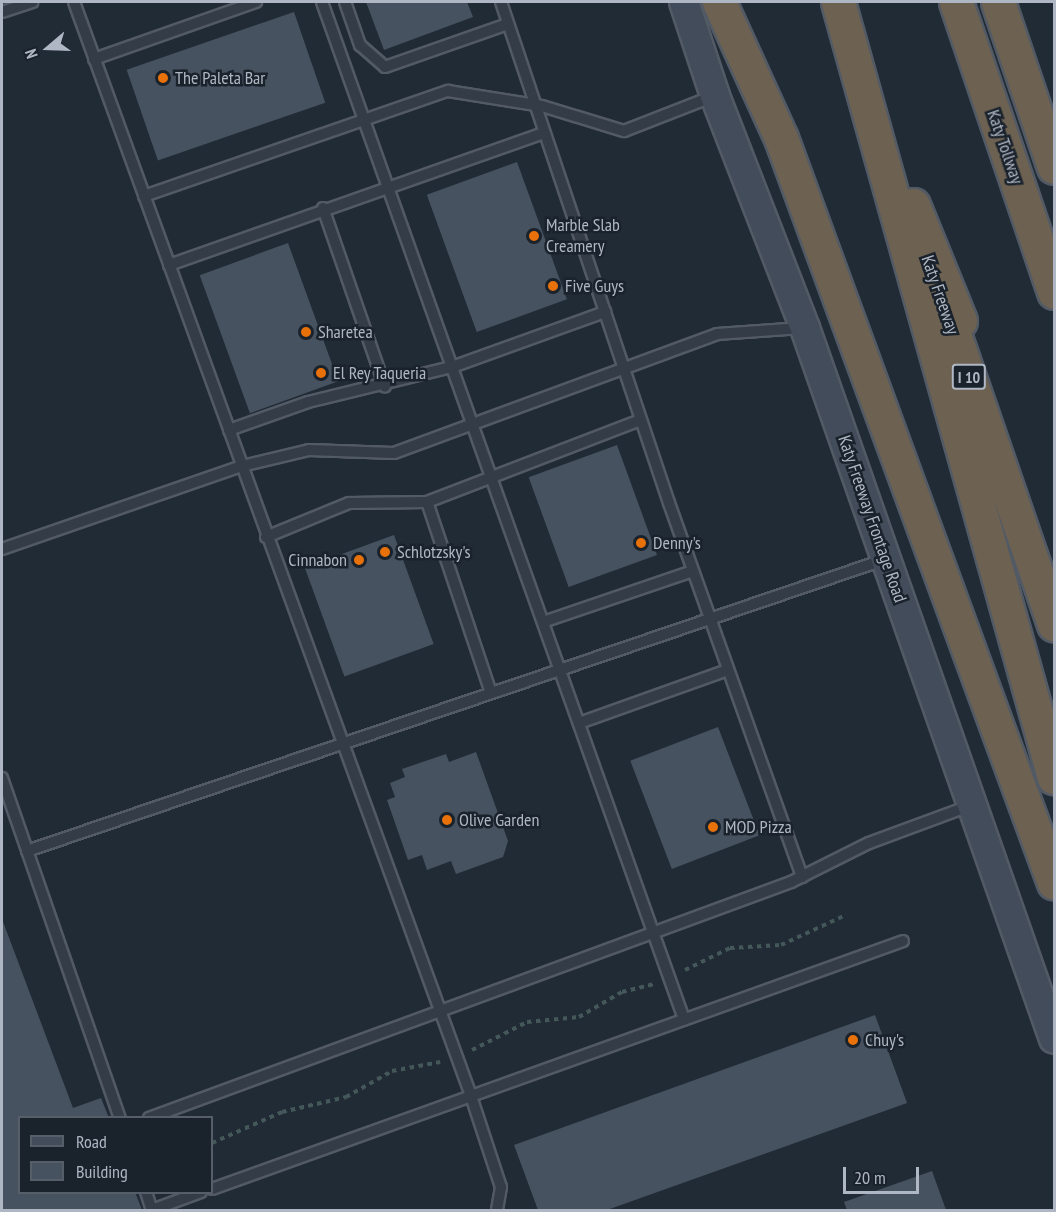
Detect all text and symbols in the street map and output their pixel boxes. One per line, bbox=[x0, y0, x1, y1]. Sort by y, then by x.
north arrow bbox=[18, 18, 78, 78]
text: N bbox=[20, 47, 42, 61]
place label: The Paleta Bar bbox=[175, 67, 265, 89]
marker: The Paleta Bar bbox=[156, 71, 170, 85]
street label: Katy Tollway bbox=[982, 107, 1028, 187]
place label: Marble Slab Creamery bbox=[546, 215, 620, 258]
marker: Marble Slab Creamery bbox=[527, 229, 541, 243]
street label: Katy Freeway bbox=[916, 252, 964, 338]
place label: Five Guys bbox=[565, 275, 624, 297]
marker: Five Guys bbox=[546, 279, 560, 293]
place label: Sharetea bbox=[318, 321, 373, 343]
marker: Sharetea bbox=[299, 325, 313, 339]
place label: El Rey Taqueria bbox=[333, 362, 427, 384]
road number: I 10 bbox=[951, 364, 987, 390]
marker: El Rey Taqueria bbox=[314, 366, 328, 380]
street label: Katy Freeway Frontage Road bbox=[833, 432, 911, 606]
place label: Denny's bbox=[653, 532, 701, 554]
marker: Denny's bbox=[634, 536, 648, 550]
place label: Schlotzsky's bbox=[397, 541, 471, 563]
marker: Schlotzsky's bbox=[378, 545, 392, 559]
place label: Cinnabon bbox=[288, 549, 347, 571]
marker: Cinnabon bbox=[352, 553, 366, 567]
place label: Olive Garden bbox=[459, 809, 539, 831]
marker: Olive Garden bbox=[440, 813, 454, 827]
place label: MOD Pizza bbox=[725, 816, 792, 838]
marker: MOD Pizza bbox=[706, 820, 720, 834]
place label: Chuy's bbox=[865, 1029, 904, 1051]
marker: Chuy's bbox=[846, 1033, 860, 1047]
legend bbox=[18, 1116, 213, 1194]
text: Road bbox=[76, 1130, 107, 1153]
scale bar bbox=[846, 1155, 922, 1193]
text: Building bbox=[76, 1160, 128, 1183]
text: 20 m bbox=[854, 1166, 886, 1189]

